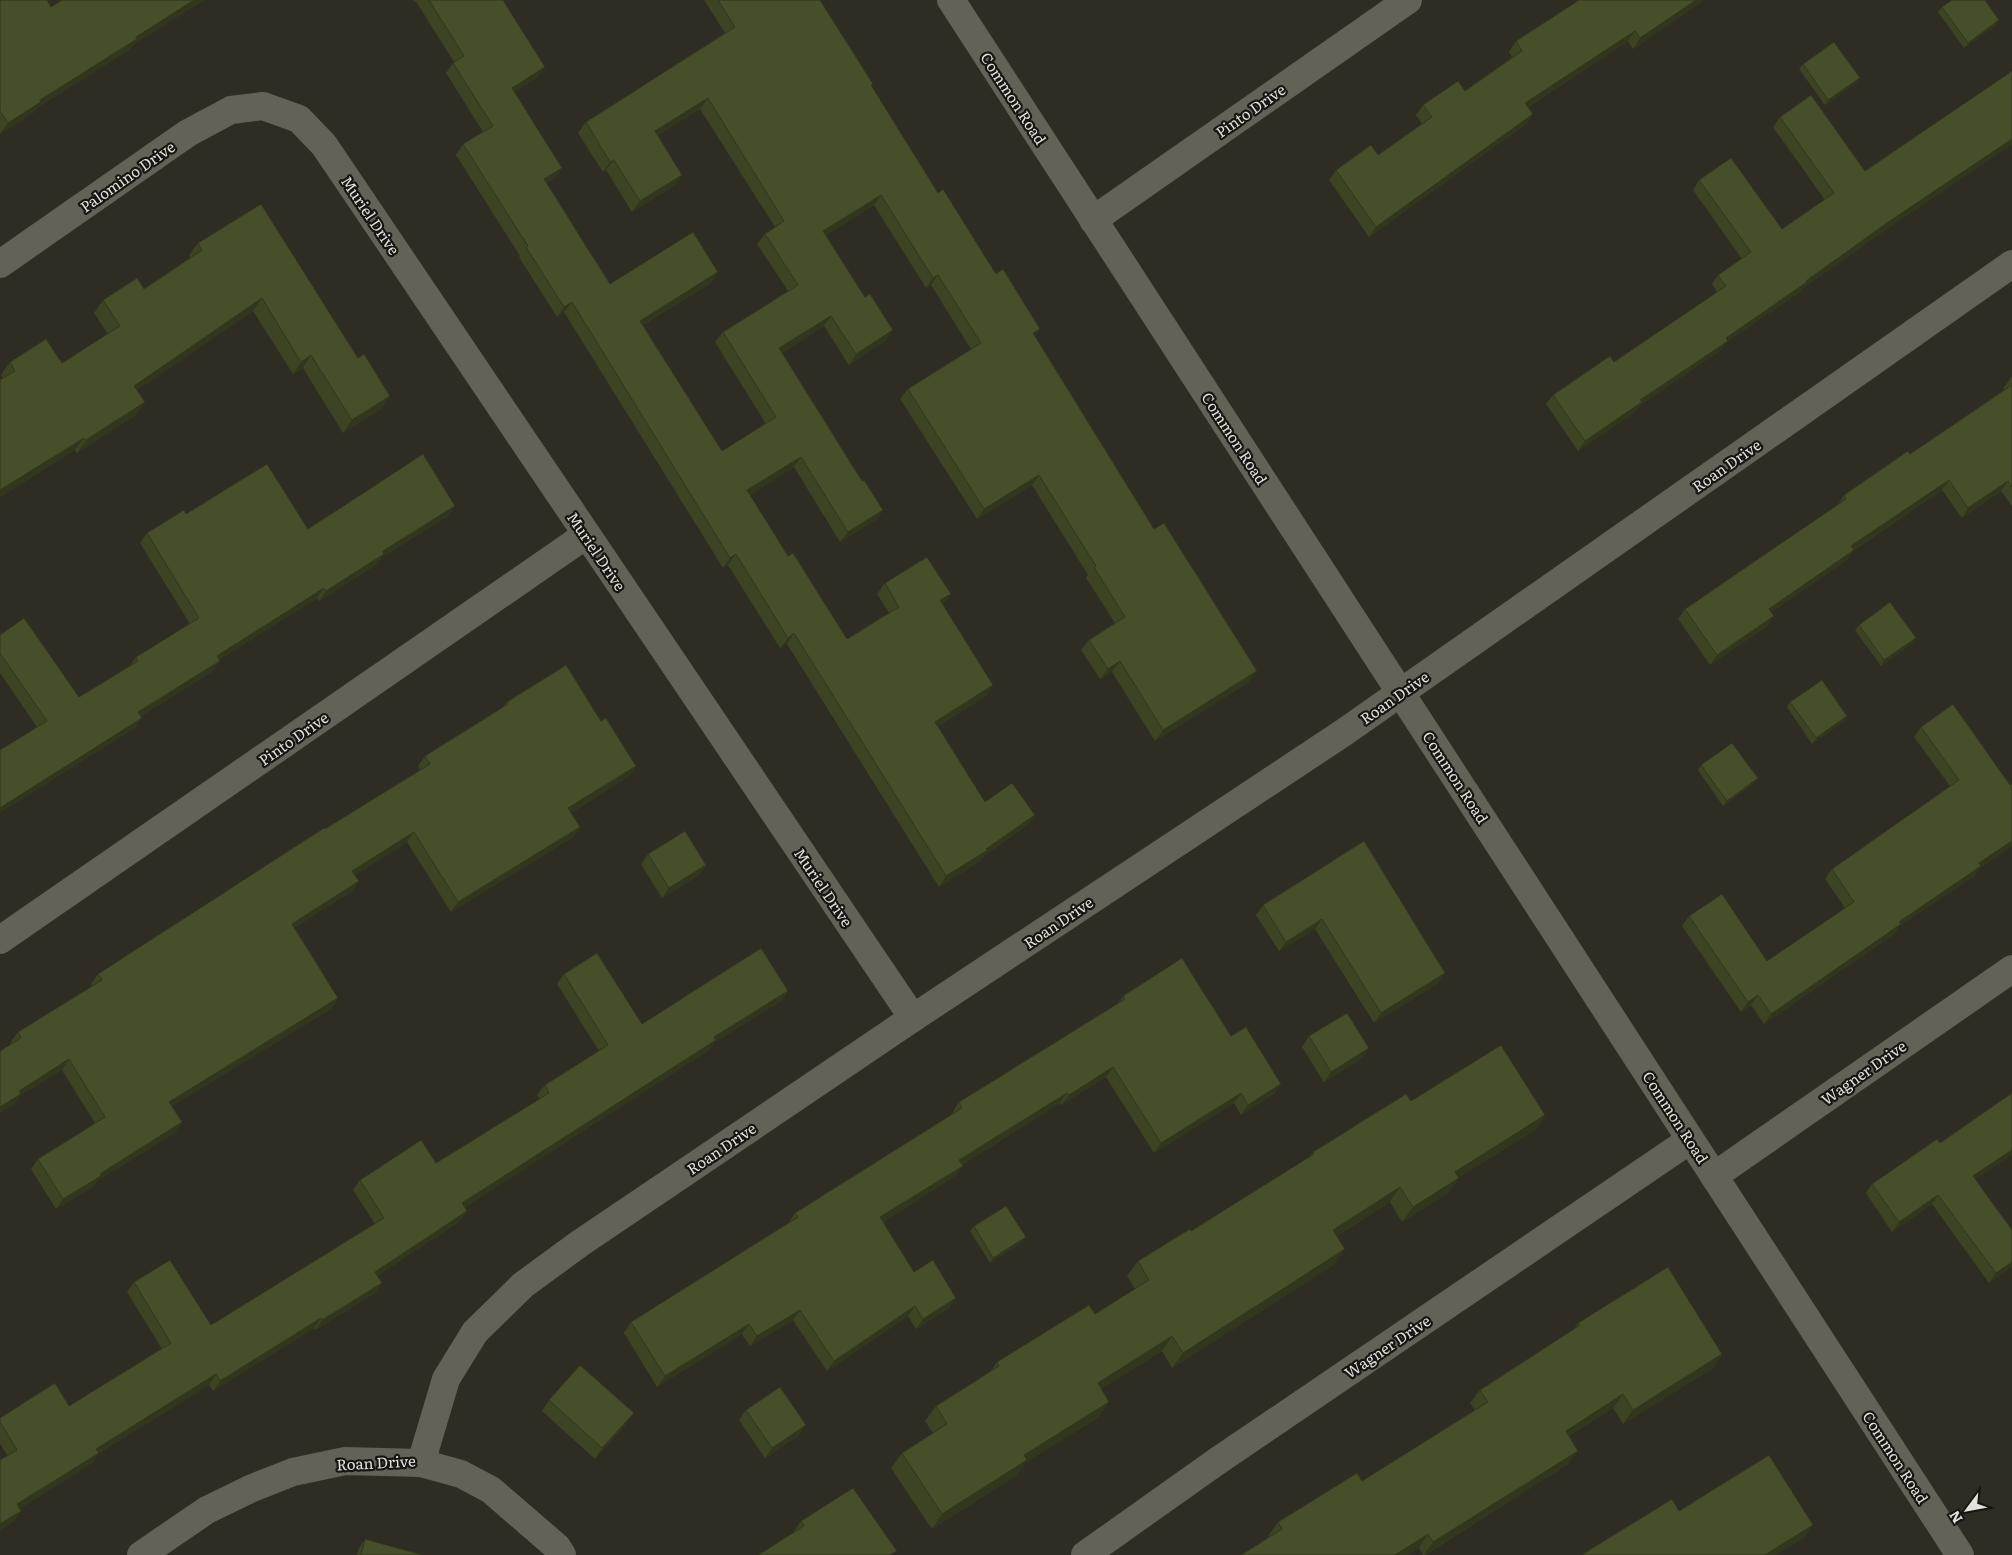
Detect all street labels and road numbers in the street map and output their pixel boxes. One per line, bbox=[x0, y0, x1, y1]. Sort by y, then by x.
street label: Common Road bbox=[976, 47, 1052, 149]
street label: Pinto Drive bbox=[1210, 77, 1290, 143]
street label: Palomino Drive bbox=[75, 135, 179, 217]
street label: Muriel Drive bbox=[336, 171, 406, 259]
street label: Common Road bbox=[1197, 387, 1273, 489]
street label: Roan Drive bbox=[1687, 433, 1765, 497]
street label: Muriel Drive bbox=[562, 507, 632, 595]
street label: Roan Drive bbox=[1355, 665, 1433, 729]
street label: Pinto Drive bbox=[253, 705, 333, 771]
street label: Common Road bbox=[1418, 726, 1494, 828]
street label: Muriel Drive bbox=[789, 843, 859, 931]
street label: Roan Drive bbox=[1019, 890, 1098, 954]
street label: Wagner Drive bbox=[1816, 1034, 1911, 1110]
street label: Common Road bbox=[1638, 1066, 1714, 1168]
street label: Roan Drive bbox=[682, 1116, 761, 1180]
street label: Wagner Drive bbox=[1339, 1309, 1435, 1383]
street label: Common Road bbox=[1858, 1406, 1934, 1508]
street label: Roan Drive bbox=[336, 1448, 416, 1476]

